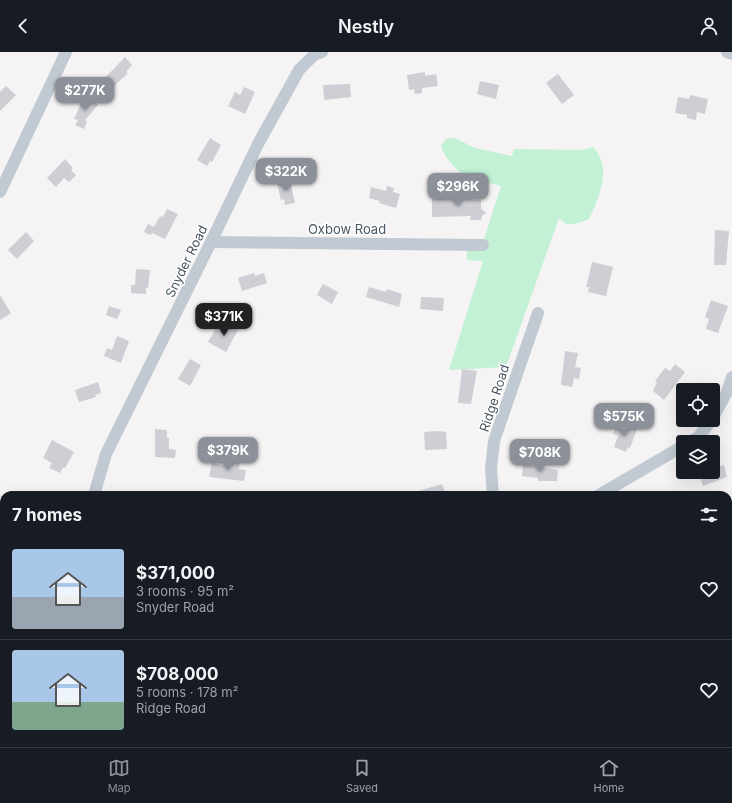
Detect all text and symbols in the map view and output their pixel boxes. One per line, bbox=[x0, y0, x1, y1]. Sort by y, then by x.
icon: back bbox=[12, 15, 34, 37]
icon: person bbox=[698, 15, 720, 37]
text: Nestly bbox=[338, 16, 394, 37]
pin: $277K bbox=[57, 77, 113, 111]
text: $277K bbox=[64, 82, 106, 98]
pin: $322K bbox=[258, 158, 314, 192]
text: $322K bbox=[265, 163, 307, 179]
pin: $296K bbox=[430, 173, 486, 207]
text: $296K bbox=[437, 178, 479, 194]
street label: Oxbow Road bbox=[308, 221, 386, 237]
street label: Snyder Road bbox=[162, 222, 210, 300]
pin: $371K bbox=[196, 303, 252, 337]
text: $371K bbox=[204, 308, 244, 324]
street label: Ridge Road bbox=[476, 362, 512, 434]
map controls bbox=[676, 383, 720, 479]
button: locate bbox=[676, 383, 720, 427]
pin: $575K bbox=[596, 403, 652, 437]
text: $575K bbox=[603, 408, 645, 424]
button: layers bbox=[676, 435, 720, 479]
pin: $379K bbox=[200, 437, 256, 471]
pin: $708K bbox=[512, 439, 568, 473]
text: $379K bbox=[207, 442, 249, 458]
text: $708K bbox=[519, 444, 561, 460]
icon: filters bbox=[698, 504, 720, 526]
text: 7 homes bbox=[12, 505, 82, 525]
text: $371,000 bbox=[136, 563, 215, 583]
icon: home bbox=[44, 565, 92, 613]
icon: heart bbox=[698, 578, 720, 600]
text: 3 rooms · 95 m² bbox=[136, 583, 234, 599]
text: Snyder Road bbox=[136, 599, 214, 615]
text: $708,000 bbox=[136, 664, 219, 684]
icon: home bbox=[44, 666, 92, 714]
icon: heart bbox=[698, 679, 720, 701]
text: 5 rooms · 178 m² bbox=[136, 684, 238, 700]
text: Ridge Road bbox=[136, 700, 206, 716]
tab: Map bbox=[108, 757, 131, 795]
tab: Saved bbox=[346, 757, 378, 795]
tab: Home bbox=[593, 757, 624, 795]

